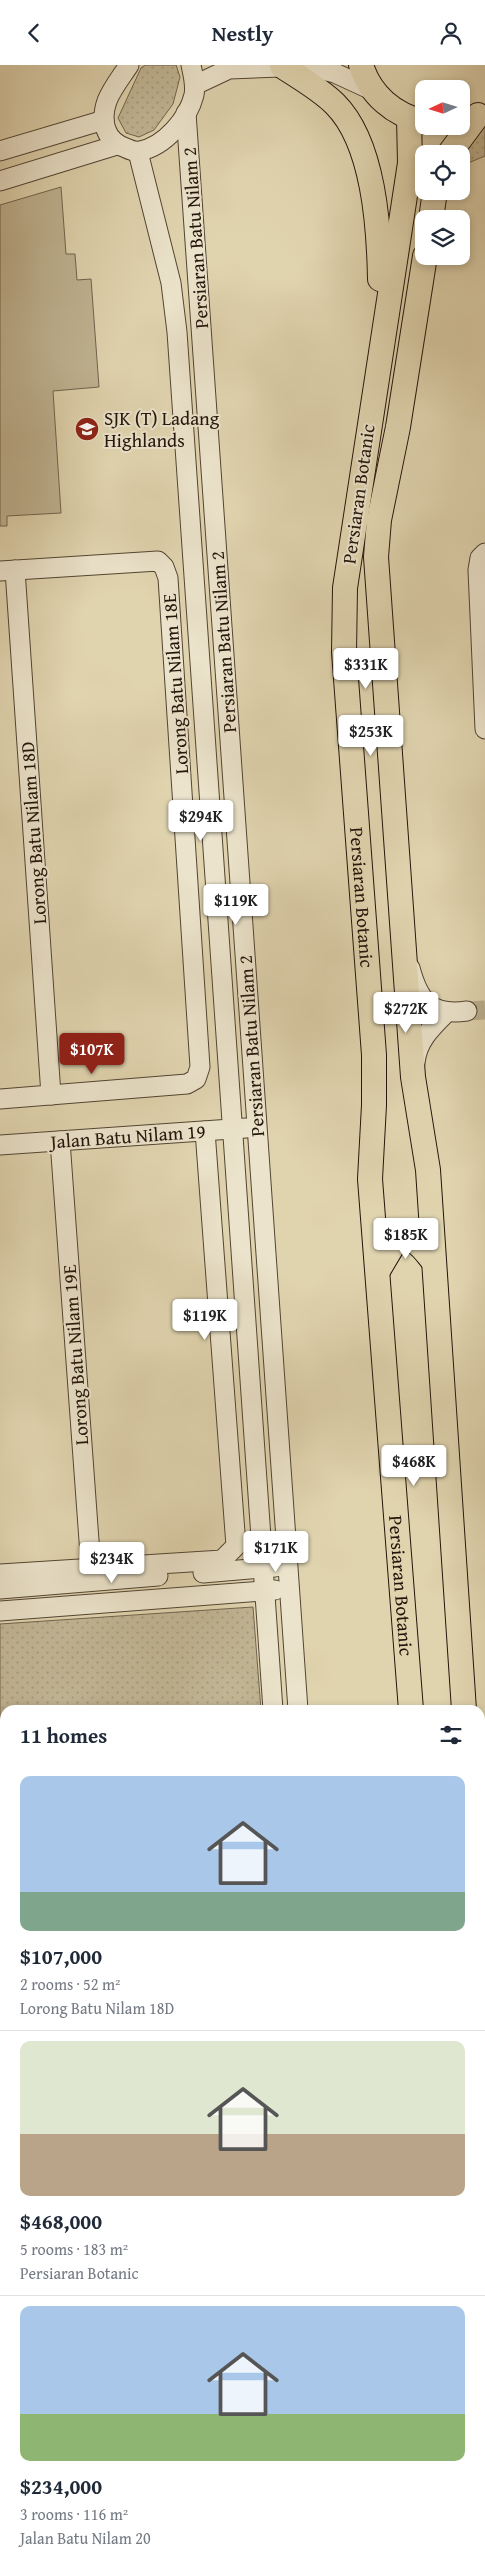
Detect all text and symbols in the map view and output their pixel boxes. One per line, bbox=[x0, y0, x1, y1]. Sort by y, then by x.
text: Nestly bbox=[212, 17, 273, 49]
icon: back bbox=[20, 19, 48, 47]
icon: person bbox=[437, 19, 465, 47]
north arrow bbox=[415, 80, 470, 135]
map controls bbox=[415, 80, 470, 265]
button: locate bbox=[415, 145, 470, 200]
street label: Persiaran Batu Nilam 2 bbox=[175, 146, 215, 330]
button: layers bbox=[415, 210, 470, 265]
place label: SJK (T) Ladang Highlands bbox=[104, 404, 220, 454]
school or university icon: SJK (T) Ladang Highlands bbox=[74, 416, 100, 442]
street label: Persiaran Botanic bbox=[334, 422, 382, 566]
street label: Persiaran Batu Nilam 2 bbox=[203, 550, 243, 734]
street label: Lorong Batu Nilam 18E bbox=[155, 592, 195, 775]
pin: $331K bbox=[331, 647, 401, 690]
text: $331K bbox=[344, 652, 388, 676]
pin: $253K bbox=[336, 715, 406, 757]
text: $253K bbox=[349, 719, 393, 743]
street label: Lorong Batu Nilam 18D bbox=[13, 741, 53, 925]
pin: $294K bbox=[166, 799, 236, 842]
text: $294K bbox=[179, 804, 223, 828]
street label: Persiaran Botanic bbox=[343, 826, 381, 969]
pin: $119K bbox=[201, 883, 271, 926]
text: $119K bbox=[214, 888, 258, 912]
street label: Persiaran Batu Nilam 2 bbox=[231, 954, 271, 1138]
pin: $272K bbox=[371, 991, 441, 1034]
text: $272K bbox=[384, 996, 428, 1020]
pin: $107K bbox=[57, 1033, 127, 1075]
text: $107K bbox=[70, 1037, 114, 1061]
street label: Jalan Batu Nilam 19 bbox=[48, 1117, 206, 1156]
pin: $185K bbox=[371, 1217, 441, 1260]
text: $185K bbox=[384, 1222, 428, 1246]
street label: Lorong Batu Nilam 19E bbox=[55, 1263, 95, 1446]
pin: $119K bbox=[170, 1299, 240, 1341]
text: $119K bbox=[183, 1303, 227, 1327]
pin: $468K bbox=[379, 1445, 449, 1487]
text: $468K bbox=[392, 1449, 436, 1473]
street label: Persiaran Botanic bbox=[382, 1514, 421, 1657]
pin: $171K bbox=[241, 1531, 311, 1573]
text: $171K bbox=[254, 1535, 298, 1559]
pin: $234K bbox=[77, 1541, 147, 1584]
text: $234K bbox=[90, 1546, 134, 1570]
text: 11 homes bbox=[20, 1720, 107, 1751]
icon: filters bbox=[437, 1721, 465, 1749]
icon: home bbox=[198, 1808, 288, 1898]
text: $107,000 bbox=[20, 1941, 102, 1972]
text: 2 rooms · 52 m² bbox=[20, 1972, 120, 1996]
text: Lorong Batu Nilam 18D bbox=[20, 1996, 174, 2020]
icon: home bbox=[198, 2074, 288, 2164]
text: $468,000 bbox=[20, 2206, 102, 2237]
text: 5 rooms · 183 m² bbox=[20, 2237, 128, 2261]
text: Persiaran Botanic bbox=[20, 2261, 139, 2285]
icon: home bbox=[198, 2339, 288, 2429]
text: $234,000 bbox=[20, 2471, 102, 2502]
text: 3 rooms · 116 m² bbox=[20, 2502, 128, 2526]
text: Jalan Batu Nilam 20 bbox=[20, 2526, 151, 2550]

